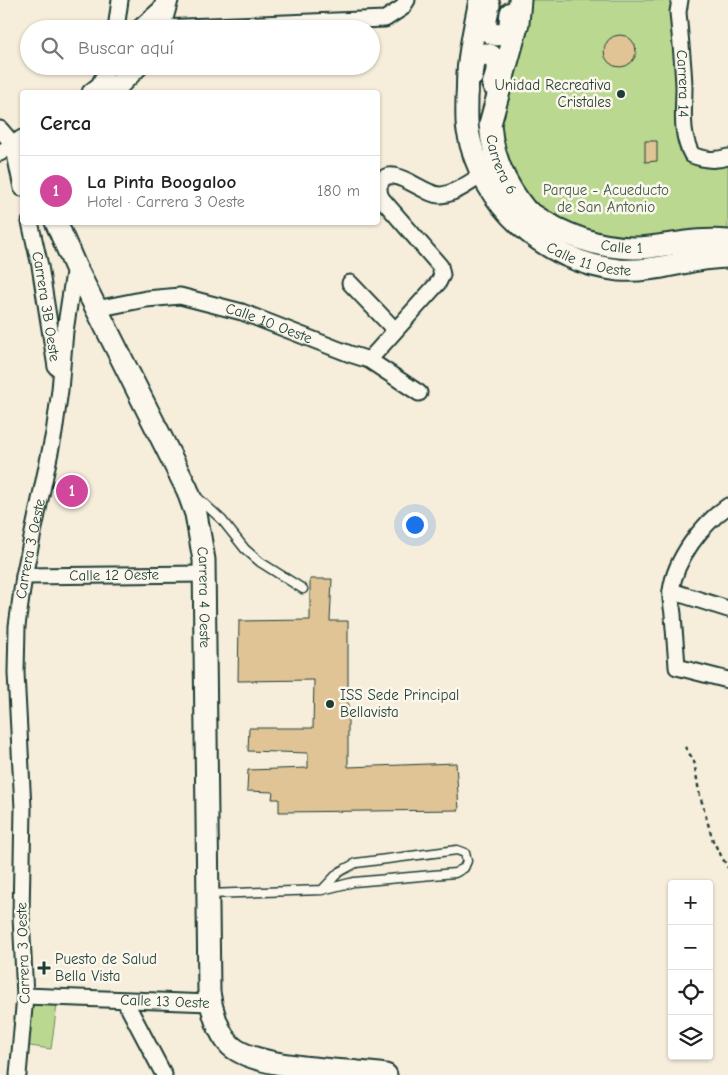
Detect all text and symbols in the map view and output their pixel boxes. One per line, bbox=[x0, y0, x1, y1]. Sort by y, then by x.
search box bbox=[20, 20, 380, 75]
icon: search bbox=[38, 34, 66, 62]
text: Buscar aquí bbox=[78, 37, 174, 59]
street label: Carrera 14 bbox=[673, 49, 693, 118]
place label: Unidad Recreativa Cristales bbox=[494, 76, 611, 111]
marker: Unidad Recreativa Cristales bbox=[615, 88, 627, 100]
text: Cerca bbox=[40, 111, 91, 135]
street label: Carrera 6 bbox=[482, 133, 521, 198]
text: La Pinta Boogaloo bbox=[87, 171, 236, 193]
park label: Parque - Acueducto de San Antonio bbox=[543, 181, 669, 216]
text: 1 bbox=[53, 182, 59, 200]
text: 180 m bbox=[317, 182, 360, 200]
text: Hotel · Carrera 3 Oeste bbox=[87, 193, 245, 211]
street label: Calle 1 bbox=[599, 236, 643, 257]
street label: Calle 11 Oeste bbox=[543, 238, 632, 279]
street label: Carrera 3B Oeste bbox=[28, 250, 64, 363]
street label: Calle 10 Oeste bbox=[224, 299, 315, 348]
pin: 1 bbox=[56, 472, 88, 510]
street label: Carrera 3 Oeste bbox=[12, 496, 49, 600]
your location bbox=[402, 512, 428, 538]
street label: Carrera 4 Oeste bbox=[193, 545, 214, 649]
street label: Calle 12 Oeste bbox=[69, 565, 159, 584]
place label: ISS Sede Principal Bellavista bbox=[340, 686, 459, 721]
marker: ISS Sede Principal Bellavista bbox=[324, 698, 336, 710]
map controls bbox=[668, 880, 713, 1060]
button: + bbox=[668, 880, 713, 925]
street label: Carrera 3 Oeste bbox=[12, 901, 34, 1004]
button: − bbox=[668, 925, 713, 970]
place label: Puesto de Salud Bella Vista bbox=[55, 950, 157, 985]
marker: Puesto de Salud Bella Vista bbox=[37, 961, 51, 975]
button: locate bbox=[668, 970, 713, 1015]
street label: Calle 13 Oeste bbox=[120, 991, 210, 1012]
button: layers bbox=[668, 1015, 713, 1060]

